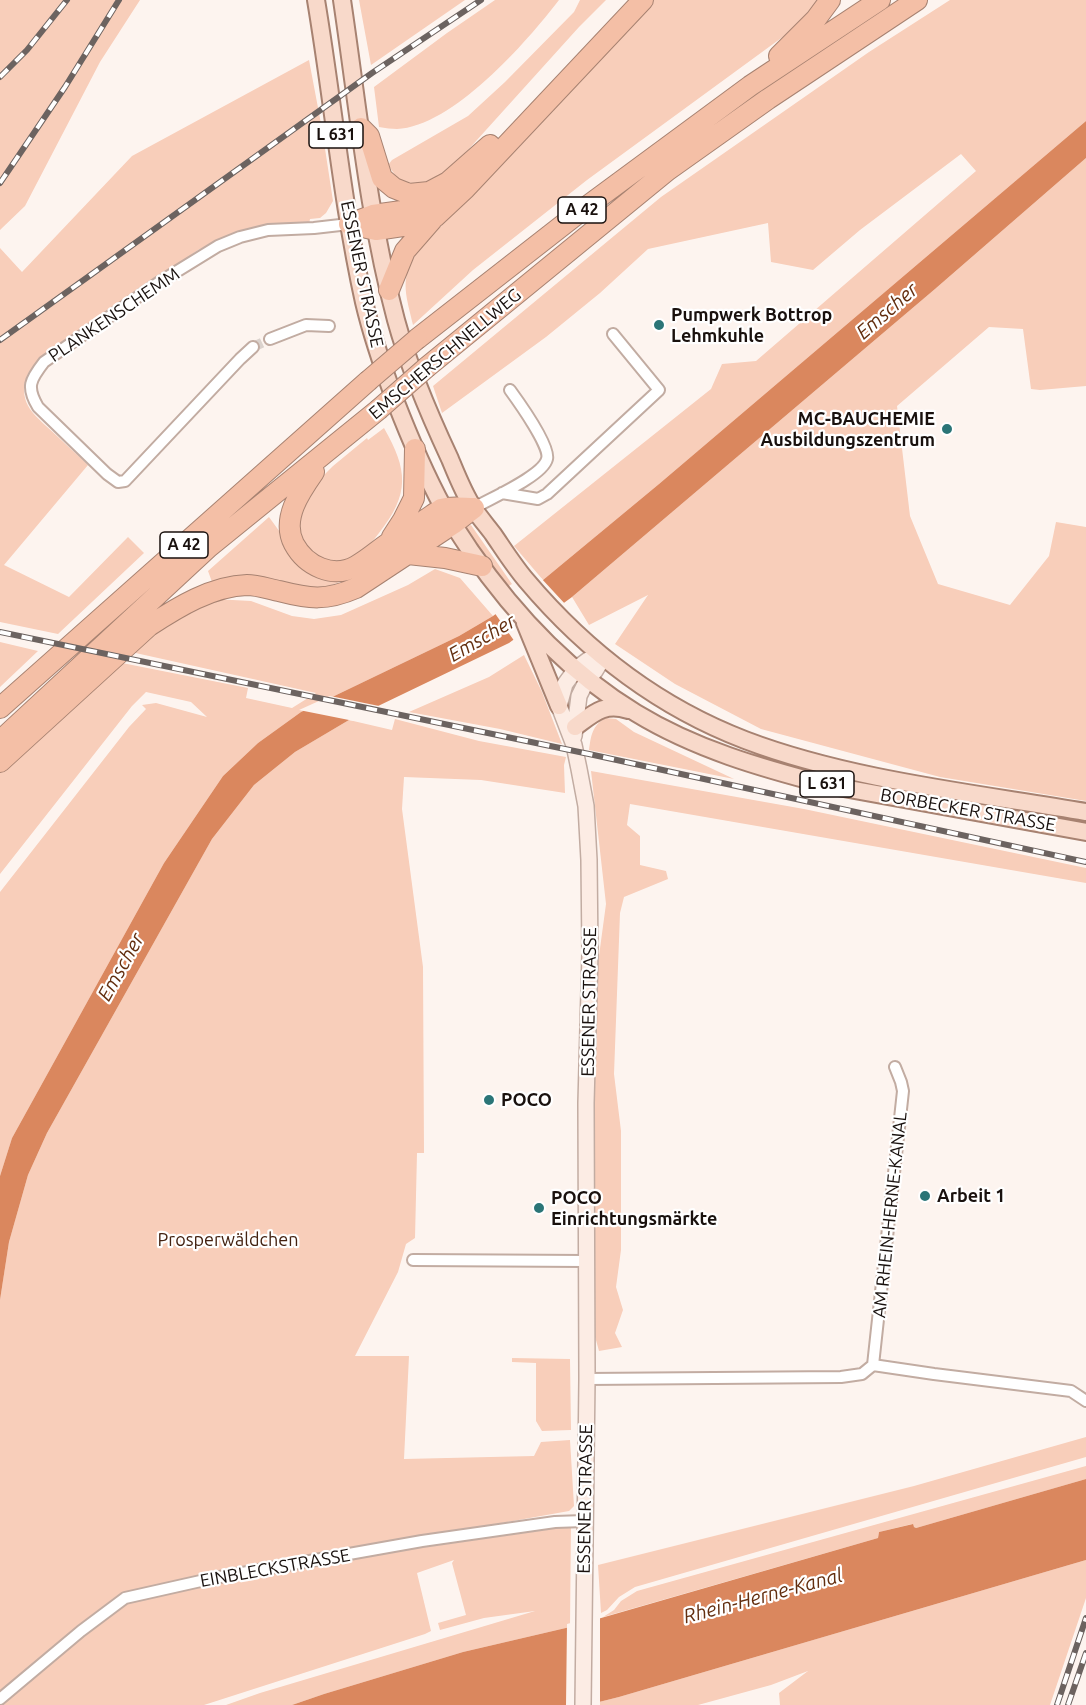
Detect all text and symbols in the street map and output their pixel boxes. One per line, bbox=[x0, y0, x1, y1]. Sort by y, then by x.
road number: L 631 bbox=[309, 122, 363, 148]
road number: A 42 bbox=[558, 197, 606, 223]
street label: ESSENER STRASSE bbox=[336, 199, 388, 349]
street label: PLANKENSCHEMM bbox=[44, 263, 184, 367]
water label: Emscher bbox=[851, 278, 923, 344]
street label: EMSCHERSCHNELLWEG bbox=[364, 284, 526, 424]
place label: Pumpwerk Bottrop Lehmkuhle bbox=[671, 304, 832, 346]
marker: Pumpwerk Bottrop Lehmkuhle bbox=[652, 318, 666, 332]
place label: MC-BAUCHEMIE Ausbildungszentrum bbox=[761, 408, 935, 450]
marker: MC-BAUCHEMIE Ausbildungszentrum bbox=[940, 422, 954, 436]
road number: A 42 bbox=[160, 532, 208, 558]
water label: Emscher bbox=[444, 609, 520, 667]
road number: L 631 bbox=[800, 771, 854, 797]
street label: BORBECKER STRASSE bbox=[879, 784, 1057, 836]
street label: ESSENER STRASSE bbox=[577, 927, 601, 1077]
water label: Emscher bbox=[93, 929, 149, 1005]
place label: POCO bbox=[501, 1089, 552, 1111]
marker: POCO bbox=[482, 1093, 496, 1107]
street label: AM RHEIN-HERNE-KANAL bbox=[868, 1111, 912, 1319]
place label: Arbeit 1 bbox=[937, 1185, 1005, 1207]
place label: POCO Einrichtungsmärkte bbox=[551, 1187, 717, 1230]
marker: Arbeit 1 bbox=[918, 1189, 932, 1203]
marker: POCO Einrichtungsmärkte bbox=[532, 1201, 546, 1215]
park label: Prosperwäldchen bbox=[158, 1229, 298, 1251]
street label: ESSENER STRASSE bbox=[573, 1424, 597, 1574]
street label: EINBLECKSTRASSE bbox=[198, 1544, 352, 1592]
water label: Rhein-Herne-Kanal bbox=[681, 1563, 845, 1629]

